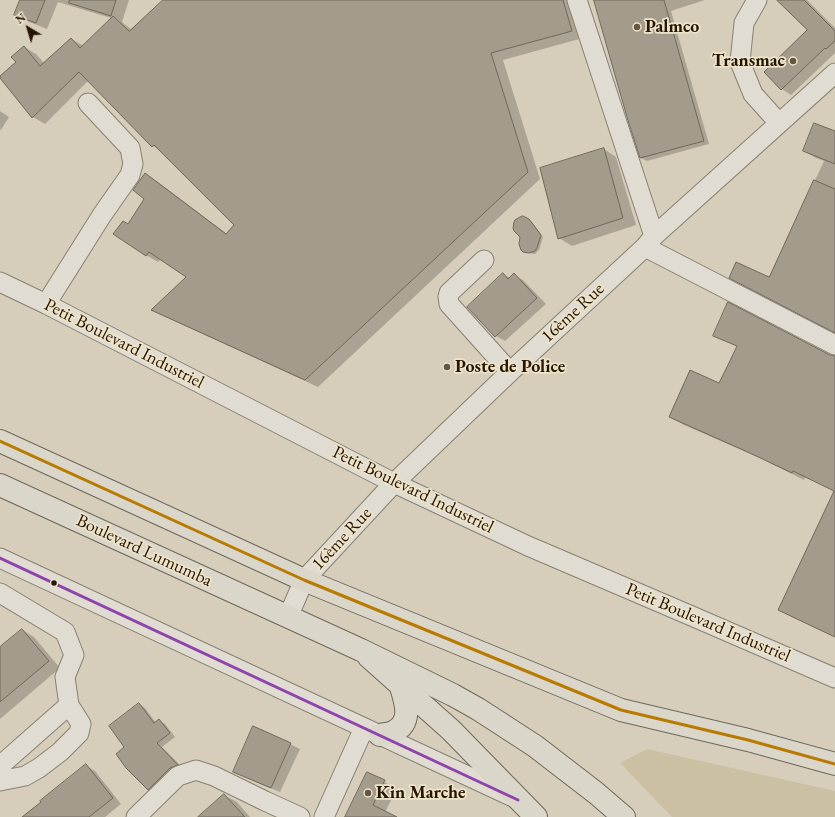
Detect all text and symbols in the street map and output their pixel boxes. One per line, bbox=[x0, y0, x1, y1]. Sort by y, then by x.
north arrow bbox=[8, 8, 48, 48]
text: N bbox=[13, 10, 28, 27]
place label: Palmco bbox=[645, 16, 699, 38]
marker: Palmco bbox=[632, 22, 642, 32]
place label: Transmac bbox=[712, 50, 785, 72]
marker: Transmac bbox=[788, 56, 798, 66]
street label: 16ème Rue bbox=[537, 278, 609, 348]
street label: Petit Boulevard Industriel bbox=[40, 294, 208, 394]
place label: Poste de Police bbox=[455, 356, 565, 378]
marker: Poste de Police bbox=[442, 362, 452, 372]
street label: Petit Boulevard Industriel bbox=[329, 442, 497, 538]
street label: 16ème Rue bbox=[307, 503, 377, 575]
street label: Boulevard Lumumba bbox=[73, 510, 215, 592]
unlabelled marker bbox=[49, 578, 59, 588]
street label: Petit Boulevard Industriel bbox=[622, 579, 794, 667]
place label: Kin Marche bbox=[376, 782, 466, 804]
marker: Kin Marche bbox=[363, 788, 373, 798]

